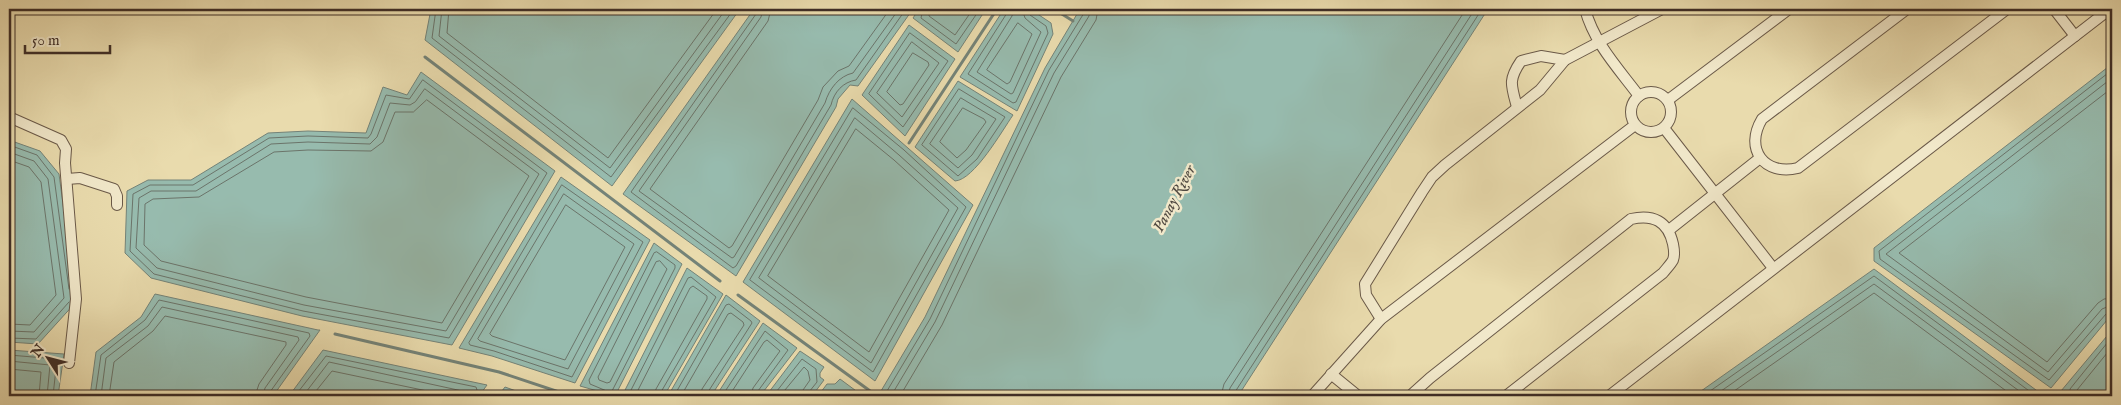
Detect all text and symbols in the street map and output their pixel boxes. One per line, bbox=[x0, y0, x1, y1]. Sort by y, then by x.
scale bar bbox=[25, 22, 110, 54]
text: 50 m bbox=[32, 31, 60, 50]
water label: Panay River bbox=[1149, 161, 1202, 236]
north arrow bbox=[22, 332, 72, 382]
text: N bbox=[27, 341, 49, 362]

